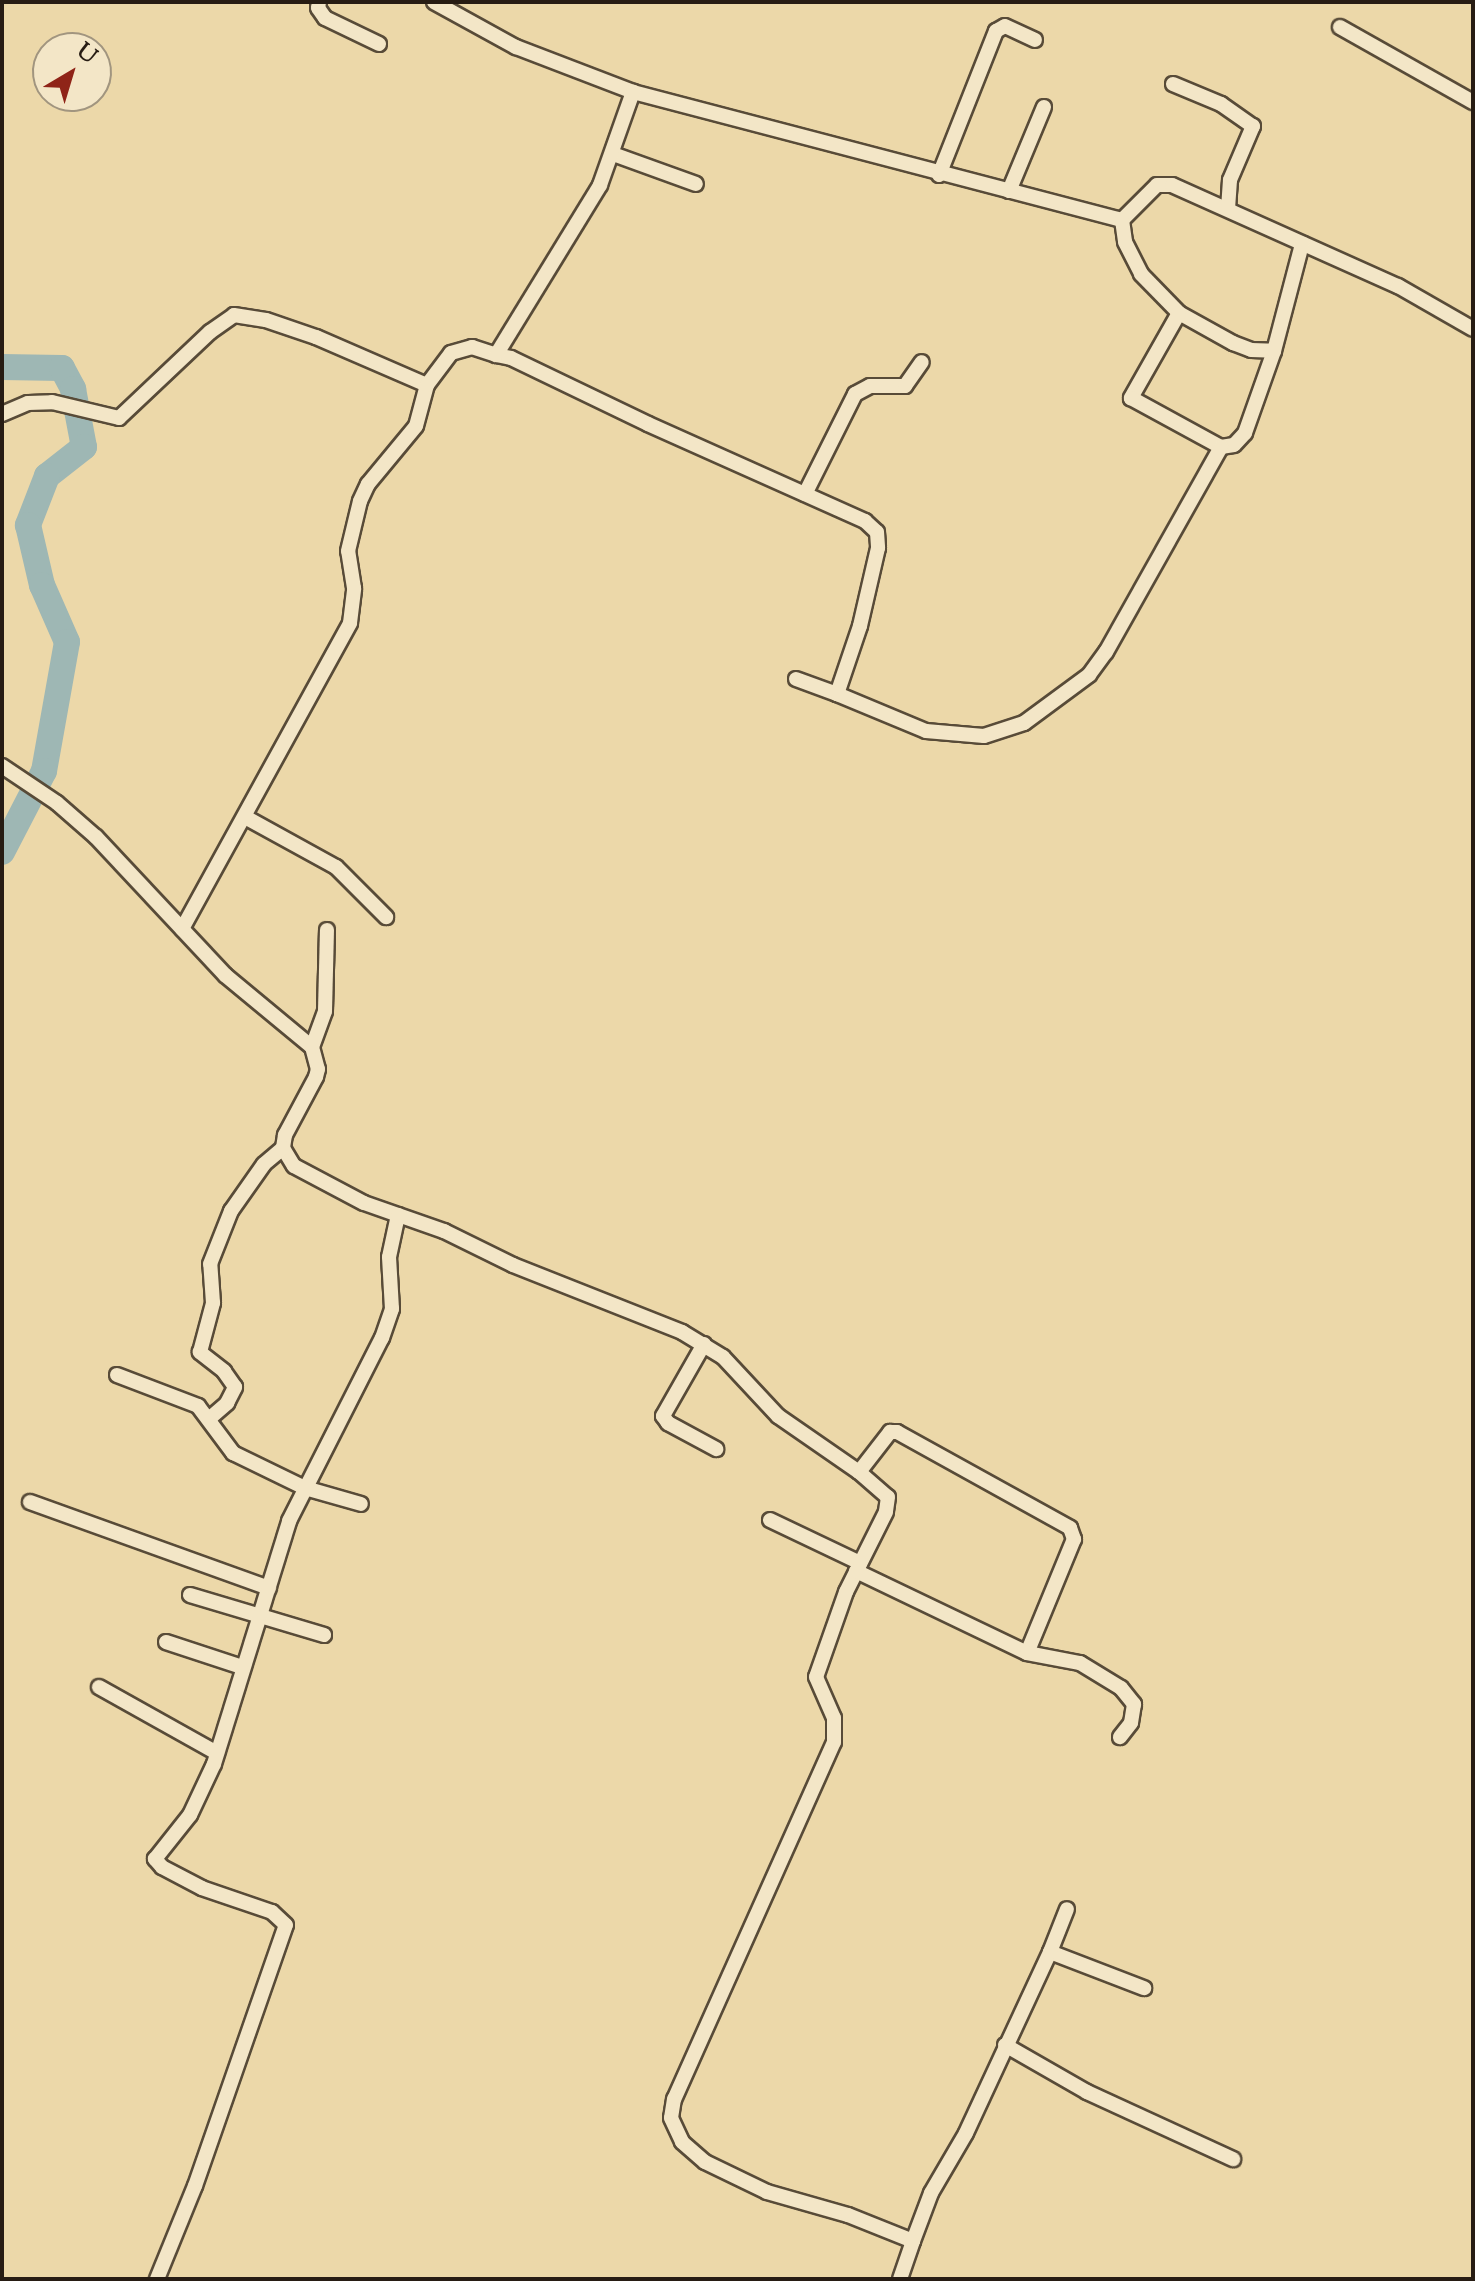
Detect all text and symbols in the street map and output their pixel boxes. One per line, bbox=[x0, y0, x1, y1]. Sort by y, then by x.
north arrow bbox=[32, 32, 112, 112]
text: U bbox=[69, 37, 102, 73]

